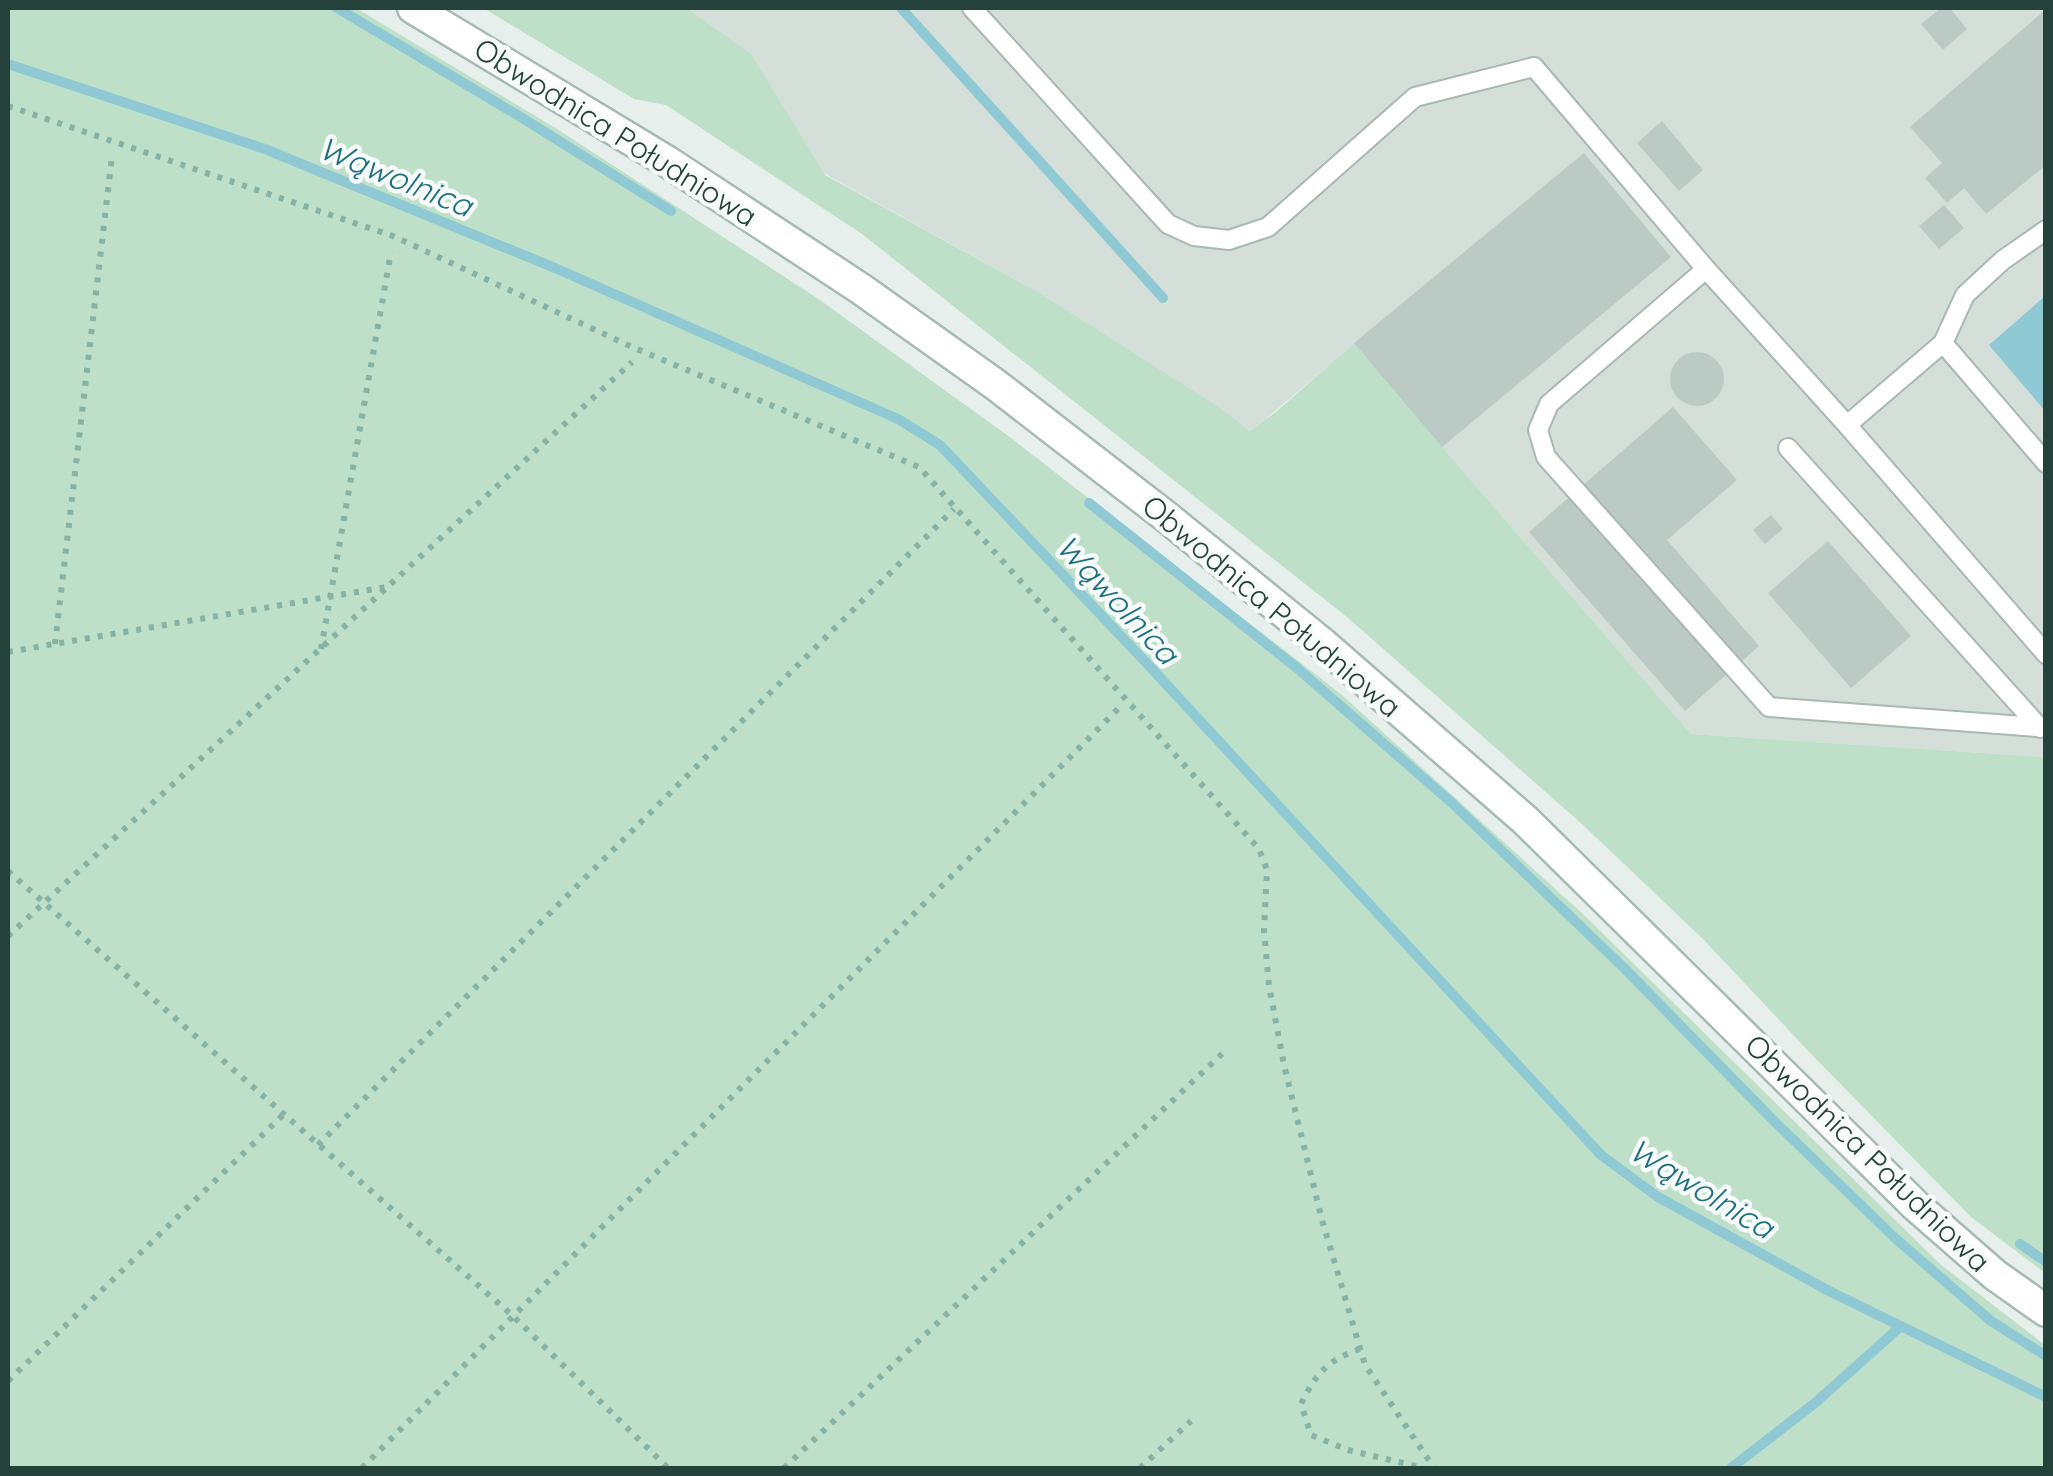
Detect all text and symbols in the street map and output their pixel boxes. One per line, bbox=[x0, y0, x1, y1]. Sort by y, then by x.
street label: Obwodnica Południowa bbox=[468, 29, 764, 235]
water label: Wąwolnica bbox=[313, 127, 480, 225]
street label: Obwodnica Południowa bbox=[1135, 487, 1409, 725]
water label: Wąwolnica bbox=[1048, 526, 1189, 673]
street label: Obwodnica Południowa bbox=[1737, 1026, 1999, 1280]
water label: Wąwolnica bbox=[1622, 1129, 1783, 1248]

